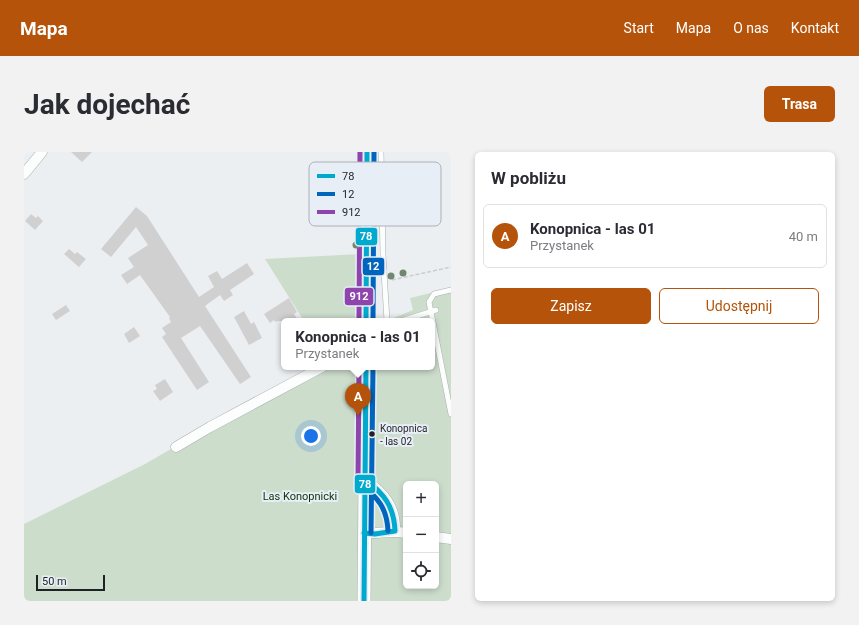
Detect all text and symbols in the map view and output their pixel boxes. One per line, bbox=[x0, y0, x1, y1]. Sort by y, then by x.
text: Mapa bbox=[20, 17, 68, 40]
text: Start bbox=[624, 20, 654, 36]
text: Mapa bbox=[676, 20, 711, 36]
text: O nas bbox=[733, 20, 769, 36]
text: Kontakt bbox=[791, 20, 839, 36]
button: Trasa bbox=[764, 86, 835, 122]
text: Jak dojechać bbox=[24, 88, 190, 121]
legend bbox=[309, 162, 441, 226]
text: W pobliżu bbox=[491, 168, 566, 188]
text: 78 bbox=[342, 170, 354, 183]
text: 12 bbox=[342, 188, 354, 201]
text: 912 bbox=[342, 206, 361, 219]
text: Konopnica - las 01 bbox=[530, 220, 655, 238]
line badge: 78 bbox=[355, 227, 378, 246]
text: A bbox=[501, 229, 509, 244]
text: 40 m bbox=[789, 229, 818, 244]
text: 78 bbox=[360, 230, 372, 243]
text: Przystanek bbox=[530, 238, 594, 253]
line badge: 12 bbox=[362, 257, 385, 276]
text: 12 bbox=[367, 260, 379, 273]
line badge: 912 bbox=[344, 287, 374, 306]
button: Zapisz bbox=[491, 288, 651, 324]
button: Udostępnij bbox=[659, 288, 819, 324]
text: 912 bbox=[350, 290, 368, 303]
popup bbox=[281, 318, 435, 370]
text: Konopnica - las 01 bbox=[295, 328, 421, 346]
text: Przystanek bbox=[295, 346, 359, 361]
pin: A bbox=[345, 383, 371, 416]
place label: Konopnica - las 02 bbox=[380, 423, 427, 447]
your location bbox=[301, 426, 321, 446]
marker: Konopnica - las 02 bbox=[367, 429, 377, 439]
line badge: 78 bbox=[354, 474, 376, 494]
text: 78 bbox=[359, 478, 371, 491]
map controls bbox=[403, 481, 439, 589]
button: + bbox=[403, 481, 439, 517]
park label: Las Konopnicki bbox=[263, 490, 337, 503]
button: − bbox=[403, 517, 439, 553]
button: locate bbox=[403, 553, 439, 589]
scale bar bbox=[36, 573, 105, 592]
text: 50 m bbox=[42, 575, 67, 588]

